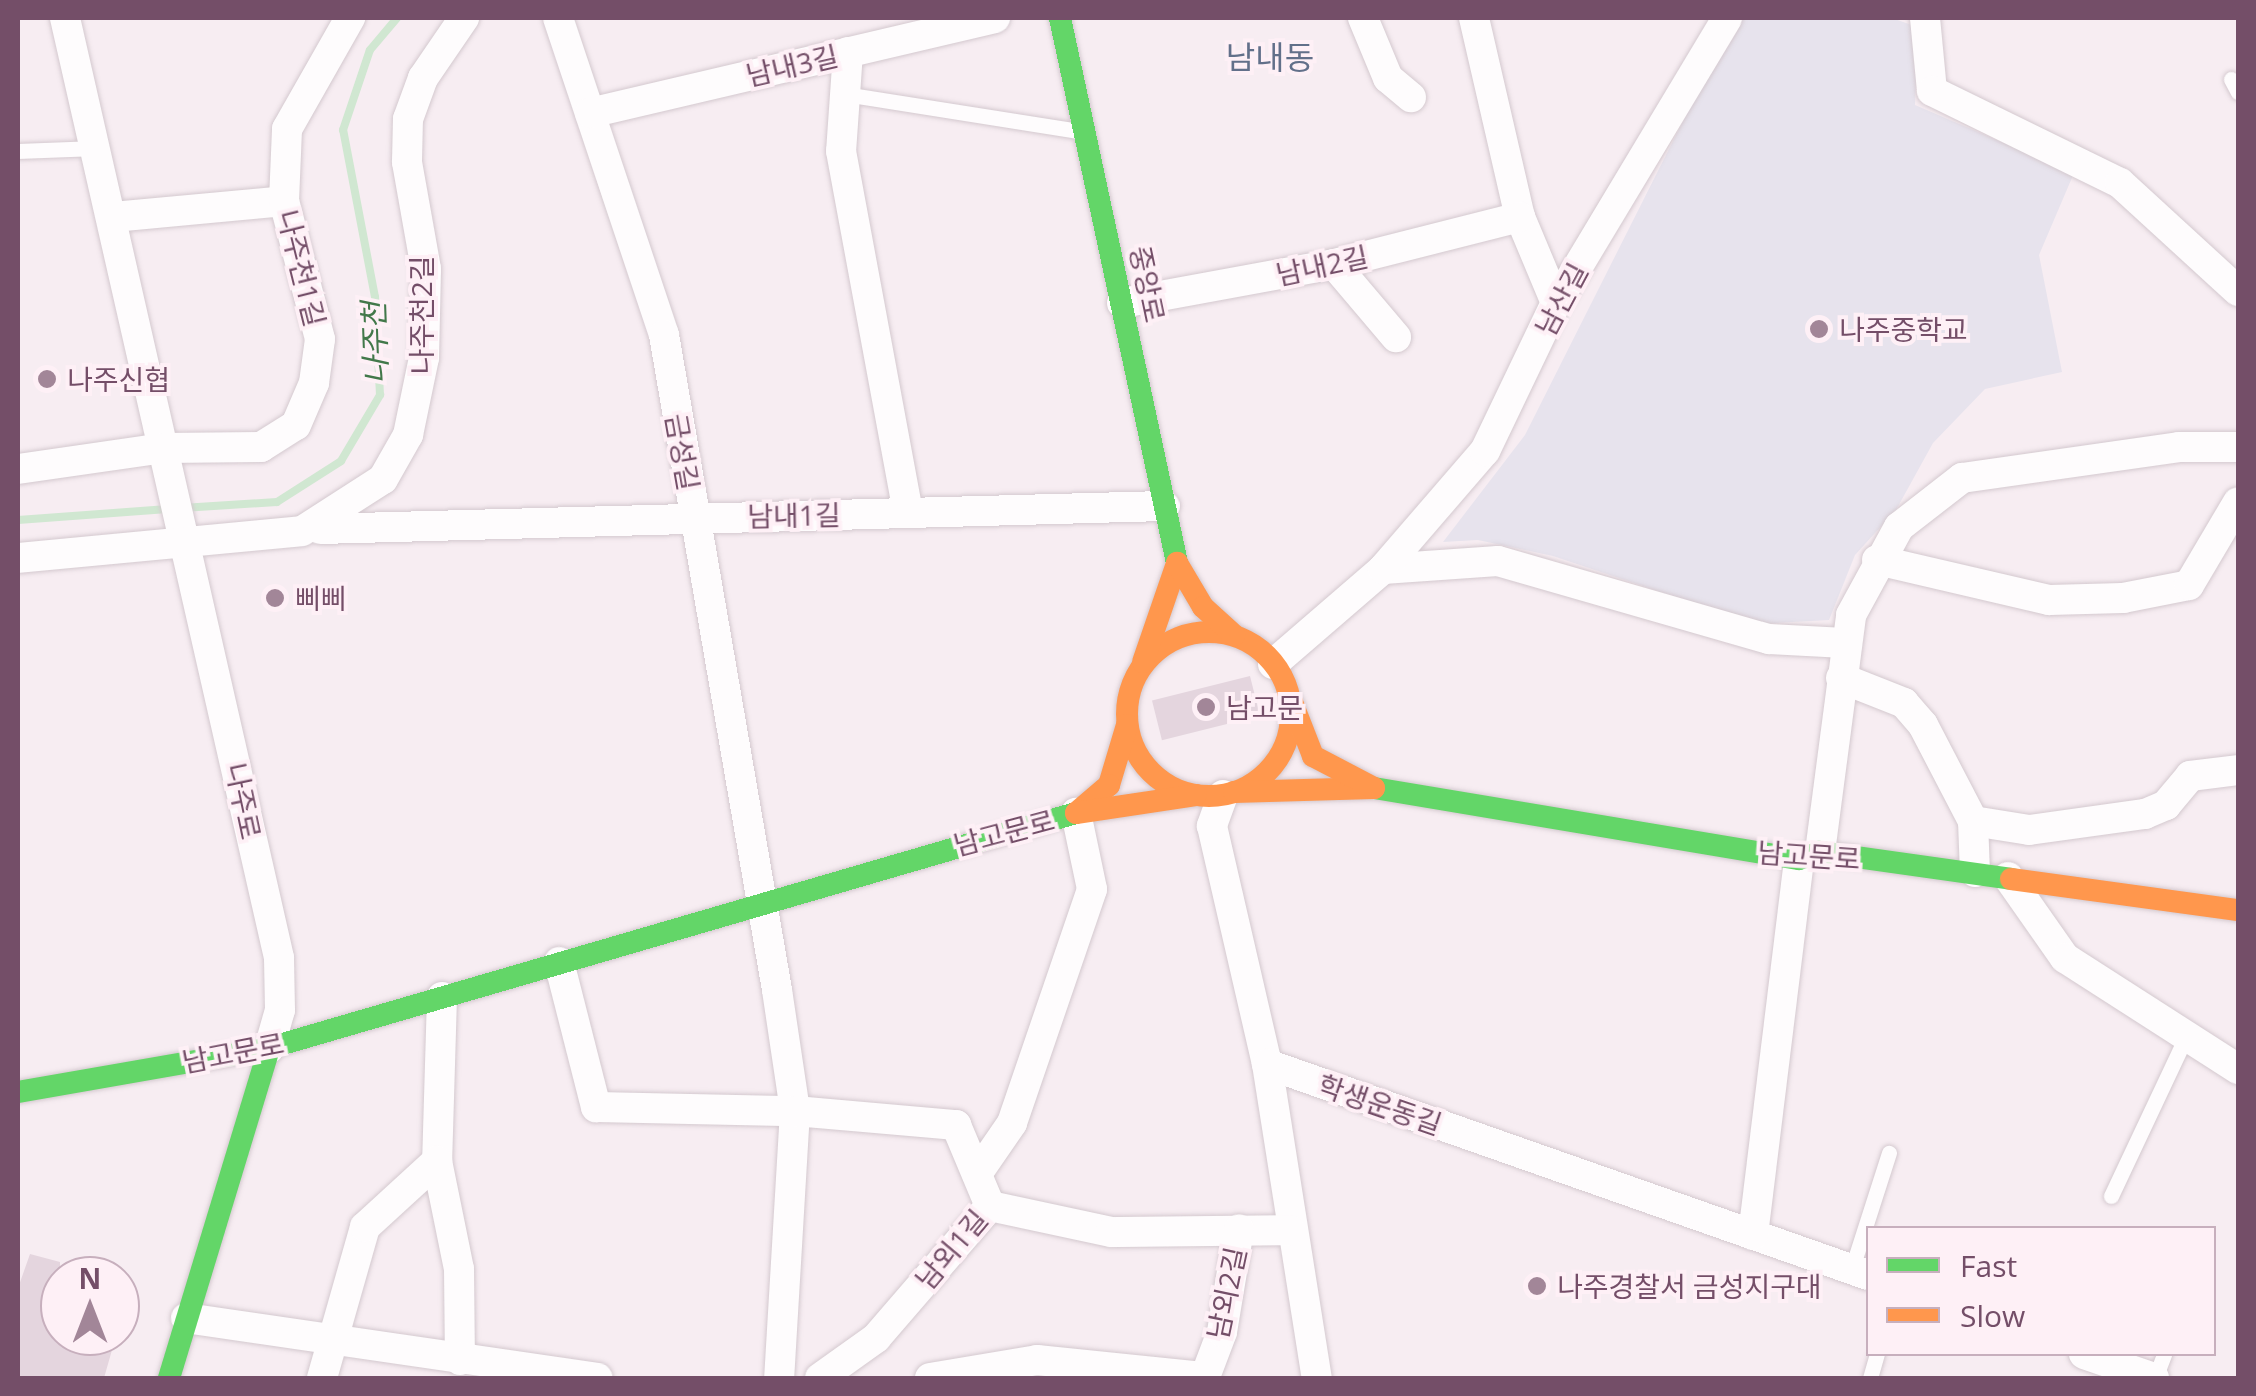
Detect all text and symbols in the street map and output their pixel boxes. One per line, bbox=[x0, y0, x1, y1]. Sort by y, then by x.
street label: 남내3길 bbox=[743, 38, 841, 92]
district label: 남내동 bbox=[1226, 38, 1314, 76]
street label: 나주천1길 bbox=[271, 206, 333, 330]
street label: 남내2길 bbox=[1273, 239, 1371, 291]
street label: 중앙로 bbox=[1124, 243, 1172, 325]
street label: 나주천2길 bbox=[404, 255, 438, 375]
street label: 남산길 bbox=[1528, 257, 1594, 341]
water label: 나주천 bbox=[356, 301, 394, 385]
place label: 나주중학교 bbox=[1839, 312, 1968, 346]
marker: 나주중학교 bbox=[1808, 318, 1830, 340]
place label: 나주신협 bbox=[67, 362, 170, 396]
marker: 나주신협 bbox=[36, 368, 58, 390]
street label: 금성길 bbox=[660, 411, 706, 493]
street label: 남내1길 bbox=[747, 497, 841, 533]
place label: 삐삐 bbox=[295, 581, 347, 615]
marker: 삐삐 bbox=[264, 587, 286, 609]
place label: 남고문 bbox=[1226, 690, 1303, 724]
marker: 남고문 bbox=[1195, 696, 1217, 718]
street label: 나주로 bbox=[220, 760, 268, 842]
street label: 남고문로 bbox=[950, 802, 1058, 862]
street label: 남고문로 bbox=[1756, 835, 1862, 875]
street label: 남고문로 bbox=[179, 1026, 287, 1078]
street label: 학생운동길 bbox=[1314, 1067, 1446, 1141]
street label: 남외1길 bbox=[908, 1202, 994, 1296]
legend bbox=[1866, 1226, 2216, 1356]
street label: 남외2길 bbox=[1200, 1244, 1252, 1342]
text: Fast bbox=[1960, 1245, 2017, 1286]
north arrow bbox=[40, 1256, 140, 1356]
text: N bbox=[79, 1259, 101, 1297]
place label: 나주경찰서 금성지구대 bbox=[1557, 1269, 1822, 1303]
marker: 나주경찰서 금성지구대 bbox=[1526, 1275, 1548, 1297]
text: Slow bbox=[1960, 1295, 2025, 1336]

